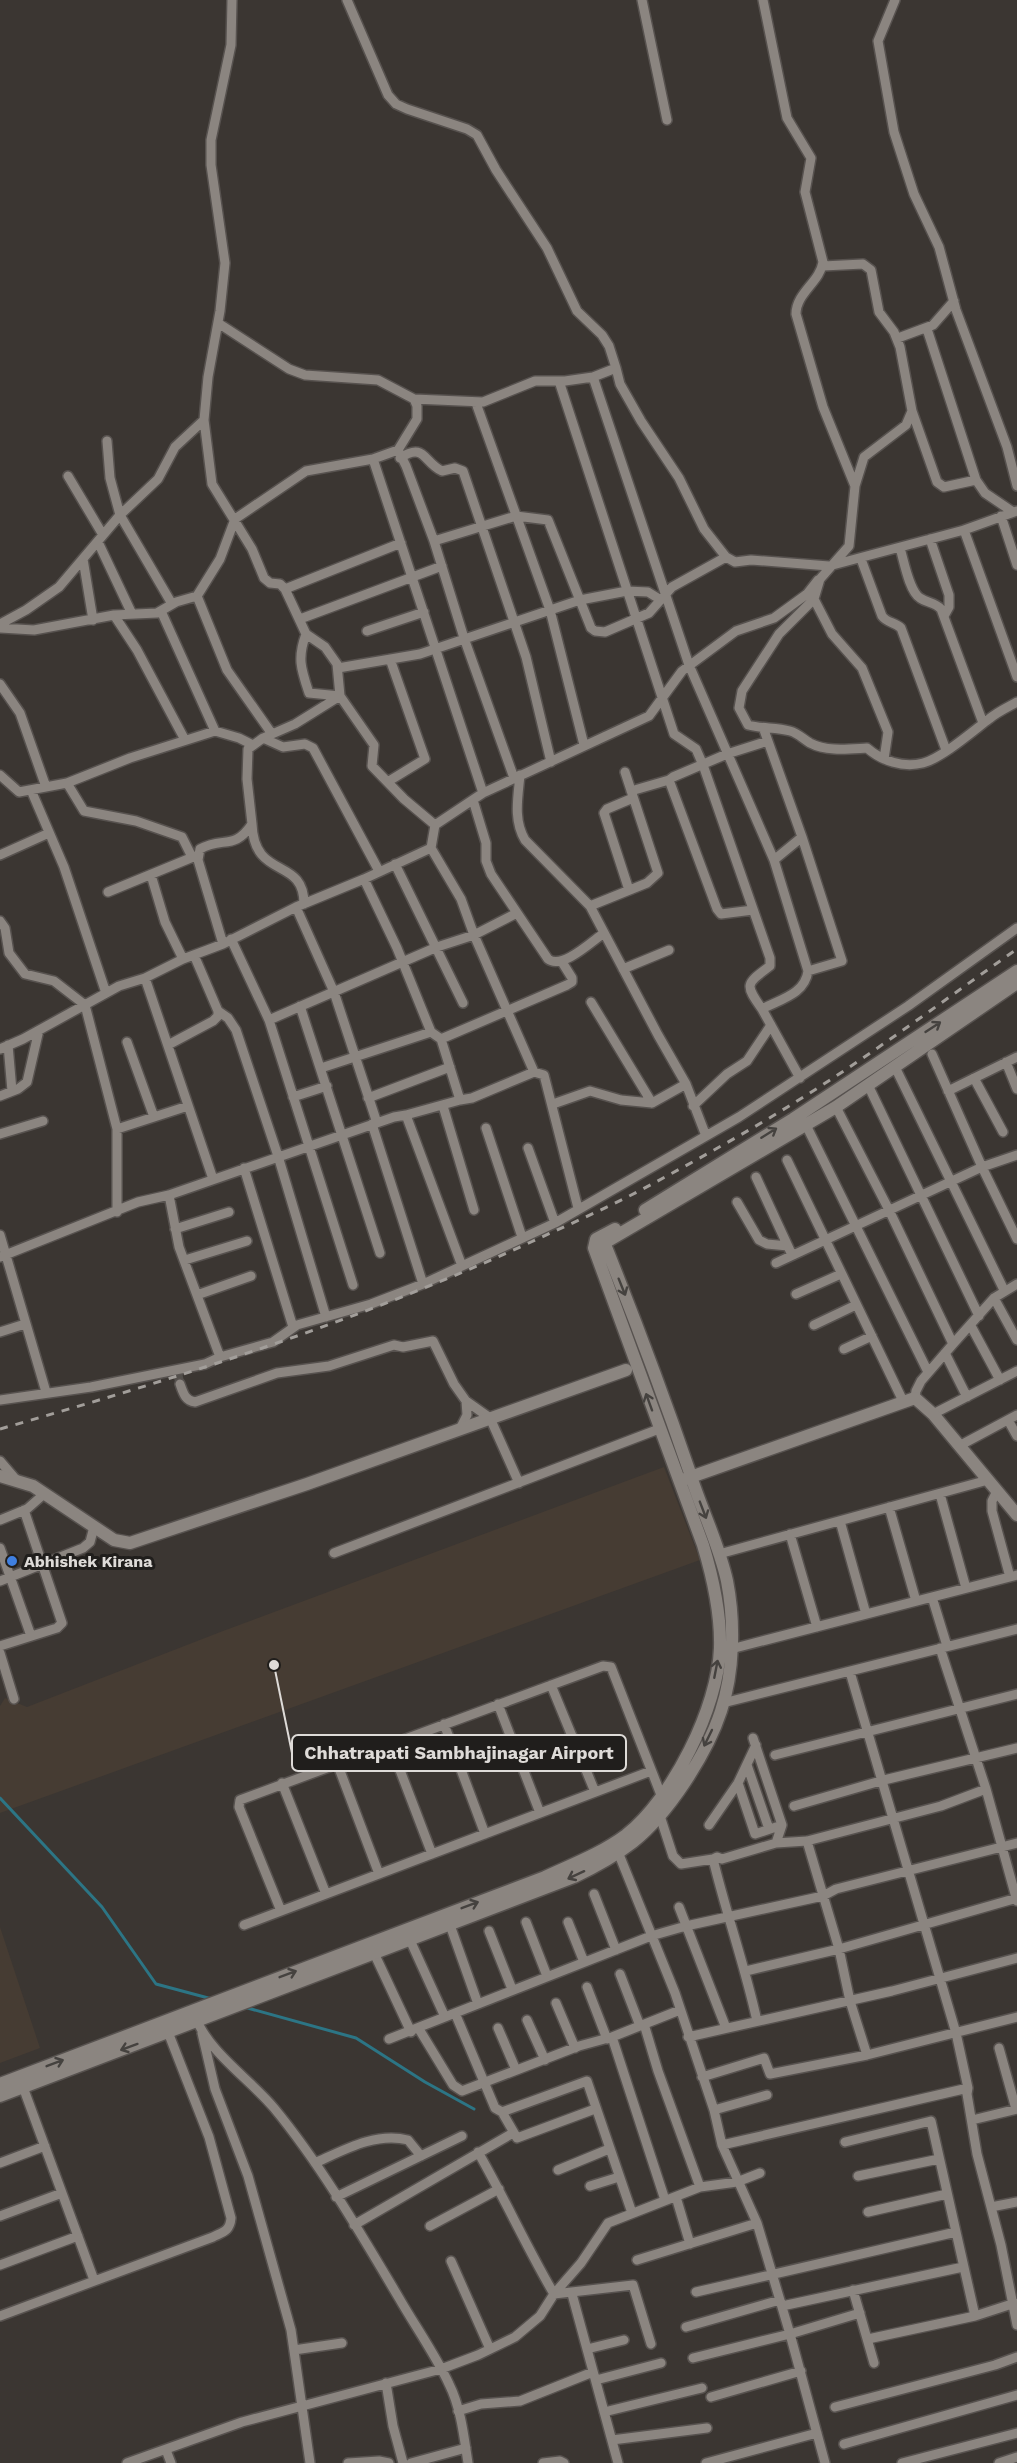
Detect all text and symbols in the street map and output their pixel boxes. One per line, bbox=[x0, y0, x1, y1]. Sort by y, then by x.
one-way arrow bbox=[924, 1021, 940, 1033]
one-way arrow bbox=[760, 1127, 777, 1139]
one-way arrow bbox=[617, 1277, 628, 1296]
one-way arrow bbox=[643, 1393, 654, 1412]
one-way arrow bbox=[698, 1500, 709, 1518]
place label: Abhishek Kirana bbox=[24, 1552, 153, 1571]
marker: Abhishek Kirana bbox=[5, 1554, 19, 1568]
one-way arrow bbox=[711, 1660, 722, 1680]
one-way arrow bbox=[702, 1729, 714, 1747]
callout: Chhatrapati Sambhajinagar Airport bbox=[292, 1735, 626, 1771]
text: Chhatrapati Sambhajinagar Airport bbox=[304, 1742, 614, 1763]
one-way arrow bbox=[568, 1870, 586, 1882]
one-way arrow bbox=[461, 1899, 479, 1910]
one-way arrow bbox=[278, 1968, 297, 1979]
one-way arrow bbox=[120, 2042, 138, 2053]
one-way arrow bbox=[45, 2057, 64, 2068]

